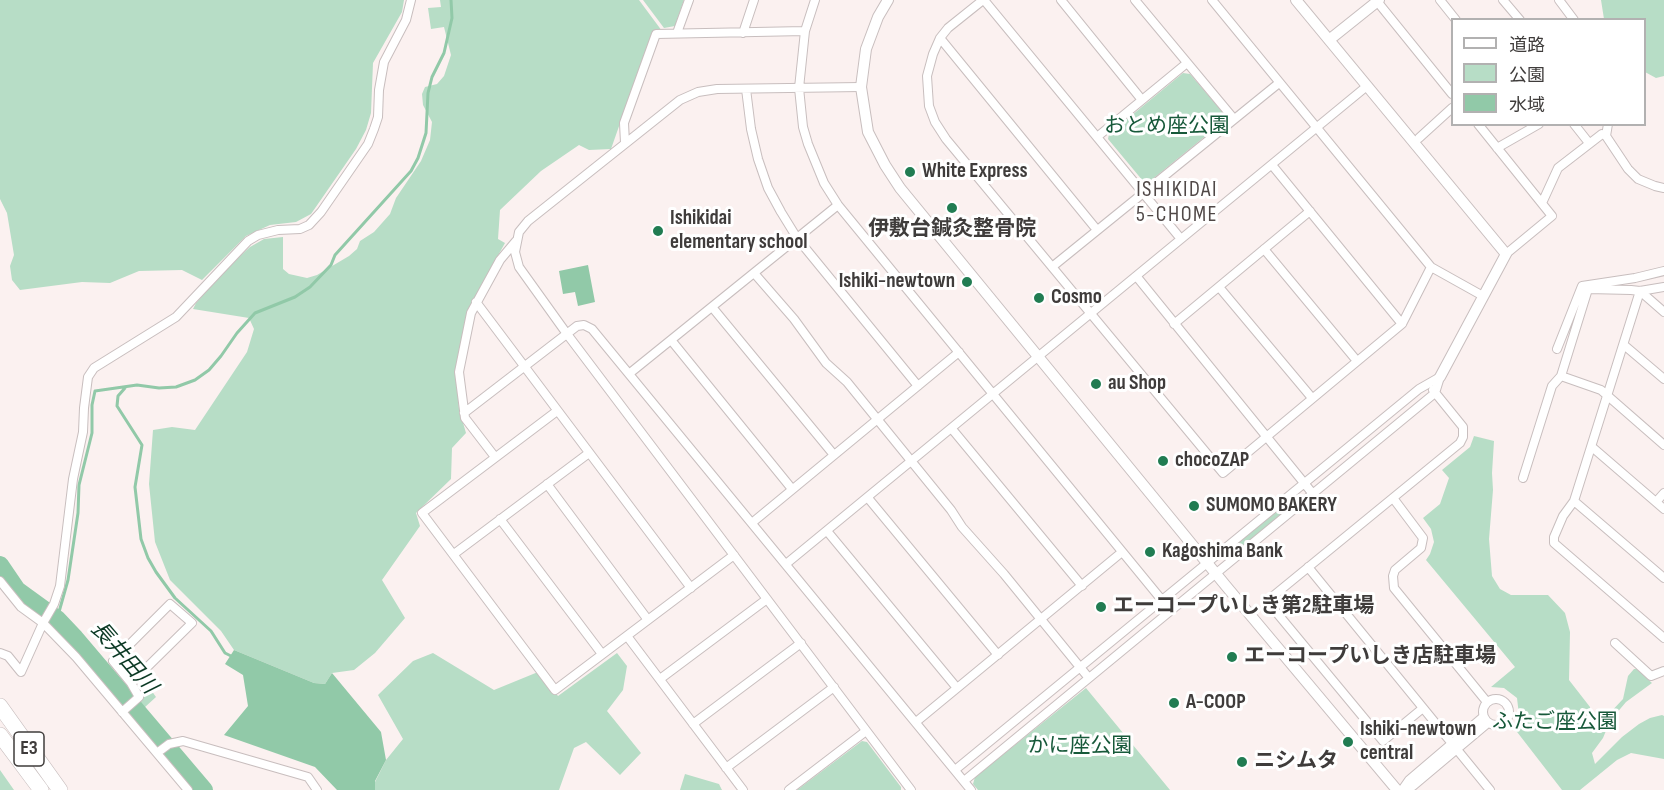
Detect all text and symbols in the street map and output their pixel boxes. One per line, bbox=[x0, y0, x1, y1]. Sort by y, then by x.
legend bbox=[1451, 18, 1646, 126]
text: 道路 bbox=[1509, 35, 1545, 56]
text: 公園 bbox=[1509, 65, 1545, 86]
text: 水域 bbox=[1509, 95, 1545, 116]
park label: おとめ座公園 bbox=[1104, 114, 1230, 140]
place label: White Express bbox=[922, 159, 1027, 185]
marker: White Express bbox=[903, 165, 917, 179]
district label: ISHIKIDAI 5-CHOME bbox=[1136, 177, 1218, 228]
marker: 伊敷台鍼灸整骨院 bbox=[945, 201, 959, 215]
place label: Ishikidai elementary school bbox=[670, 206, 808, 256]
place label: 伊敷台鍼灸整骨院 bbox=[868, 217, 1036, 243]
marker: Ishikidai elementary school bbox=[651, 224, 665, 238]
place label: Ishiki-newtown bbox=[839, 269, 955, 295]
marker: Ishiki-newtown bbox=[960, 275, 974, 289]
place label: Cosmo bbox=[1051, 285, 1102, 311]
marker: Cosmo bbox=[1032, 291, 1046, 305]
place label: au Shop bbox=[1108, 371, 1166, 397]
marker: au Shop bbox=[1089, 377, 1103, 391]
place label: chocoZAP bbox=[1175, 448, 1249, 474]
marker: chocoZAP bbox=[1156, 454, 1170, 468]
place label: SUMOMO BAKERY bbox=[1206, 493, 1337, 519]
marker: SUMOMO BAKERY bbox=[1187, 499, 1201, 513]
place label: Kagoshima Bank bbox=[1162, 539, 1283, 565]
marker: Kagoshima Bank bbox=[1143, 545, 1157, 559]
place label: エーコープいしき第2駐車場 bbox=[1113, 594, 1374, 620]
marker: エーコープいしき第2駐車場 bbox=[1094, 600, 1108, 614]
water label: 長井田川 bbox=[84, 616, 162, 700]
place label: エーコープいしき店駐車場 bbox=[1244, 644, 1496, 670]
marker: エーコープいしき店駐車場 bbox=[1225, 650, 1239, 664]
place label: A-COOP bbox=[1186, 690, 1246, 716]
marker: A-COOP bbox=[1167, 696, 1181, 710]
park label: ふたご座公園 bbox=[1492, 710, 1618, 736]
place label: Ishiki-newtown central bbox=[1360, 717, 1476, 767]
road number: E3 bbox=[14, 732, 44, 766]
park label: かに座公園 bbox=[1028, 734, 1132, 760]
marker: Ishiki-newtown central bbox=[1341, 735, 1355, 749]
place label: ニシムタ bbox=[1254, 749, 1338, 775]
marker: ニシムタ bbox=[1235, 755, 1249, 769]

